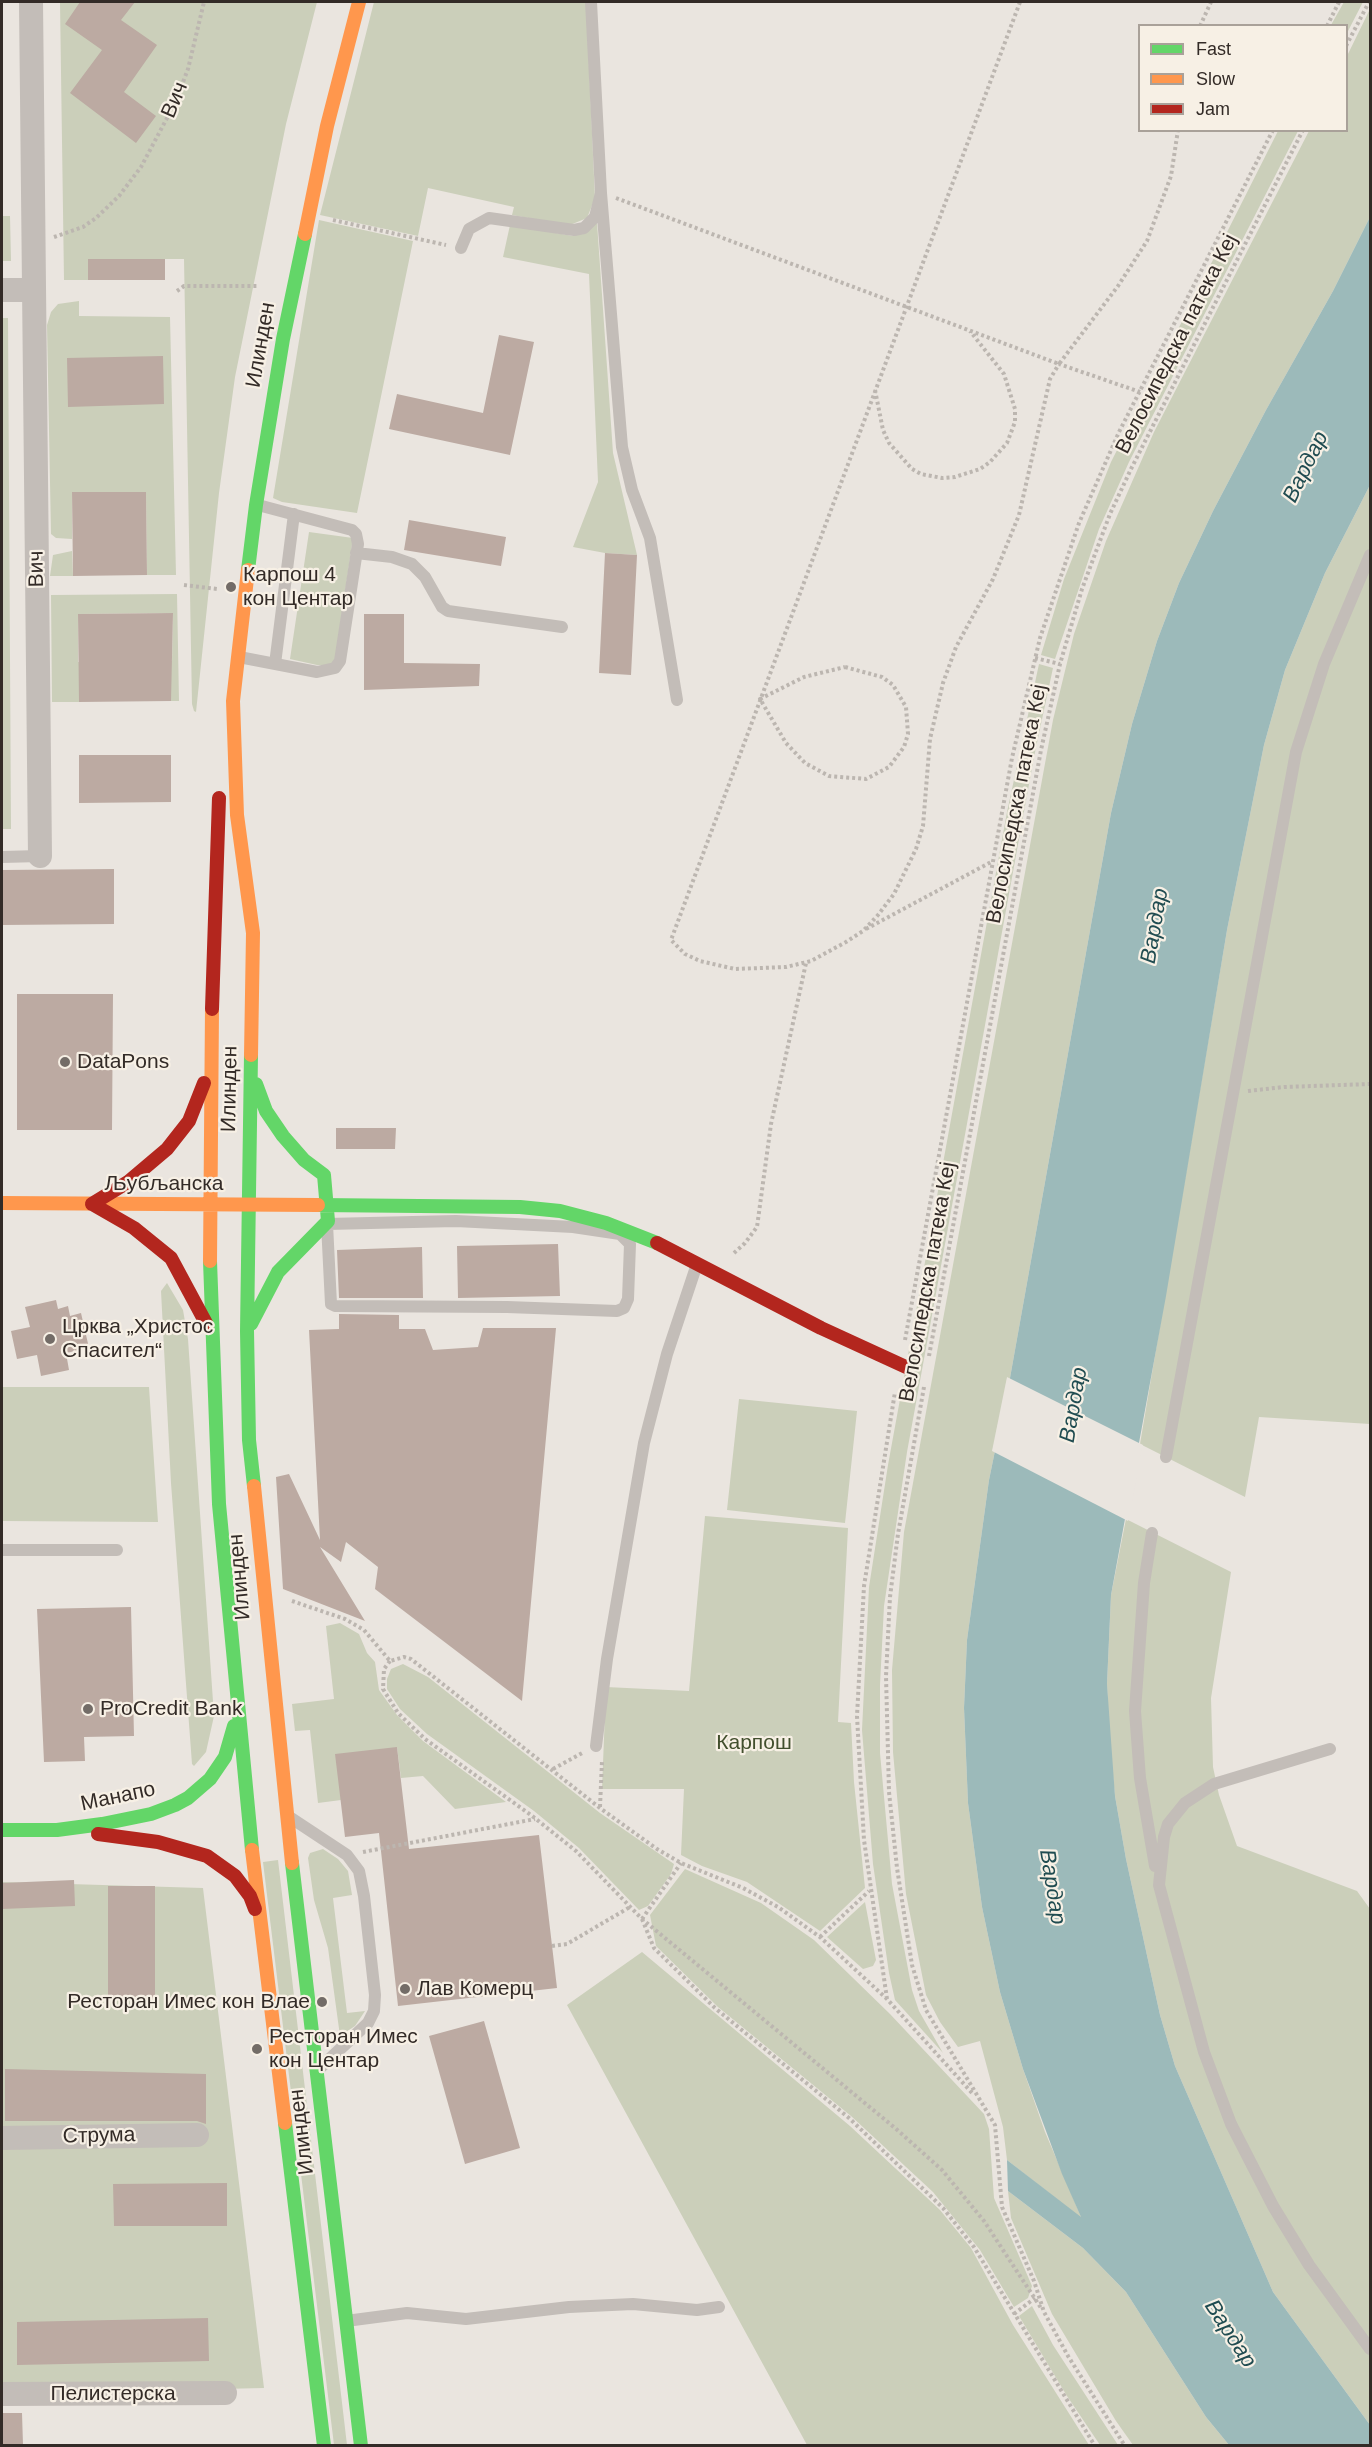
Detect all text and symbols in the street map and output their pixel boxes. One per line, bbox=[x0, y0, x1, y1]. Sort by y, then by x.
legend bbox=[1138, 24, 1348, 132]
text: Fast bbox=[1196, 39, 1231, 59]
text: Slow bbox=[1196, 69, 1235, 89]
street label: Вич bbox=[156, 78, 194, 122]
text: Jam bbox=[1196, 99, 1230, 119]
street label: Велосипедска патека Кеј bbox=[1111, 230, 1243, 458]
street label: Илинден bbox=[241, 300, 281, 390]
water label: Вардар bbox=[1278, 427, 1334, 507]
street label: Вич bbox=[24, 550, 50, 588]
place label: Карпош 4 кон Центар bbox=[243, 562, 353, 612]
marker: Карпош 4 кон Центар bbox=[224, 580, 238, 594]
street label: Велосипедска патека Кеј bbox=[981, 682, 1053, 926]
water label: Вардар bbox=[1135, 886, 1175, 966]
street label: Илинден bbox=[217, 1046, 243, 1132]
place label: DataPons bbox=[77, 1049, 169, 1075]
marker: DataPons bbox=[58, 1055, 72, 1069]
street label: Велосипедска патека Кеј bbox=[894, 1160, 962, 1404]
street label: Љубљанска bbox=[104, 1171, 224, 1197]
place label: Црква „Христос Спасител“ bbox=[62, 1314, 213, 1364]
marker: Црква „Христос Спасител“ bbox=[43, 1332, 57, 1346]
water label: Вардар bbox=[1054, 1365, 1094, 1445]
street label: Илинден bbox=[224, 1533, 256, 1621]
place label: ProCredit Bank bbox=[100, 1696, 242, 1722]
marker: ProCredit Bank bbox=[81, 1702, 95, 1716]
park label: Карпош bbox=[716, 1730, 792, 1756]
street label: Манапо bbox=[78, 1777, 158, 1817]
water label: Вардар bbox=[1033, 1848, 1071, 1926]
place label: Лав Комерц bbox=[417, 1976, 533, 2002]
marker: Лав Комерц bbox=[398, 1982, 412, 1996]
place label: Ресторан Имес кон Влае bbox=[67, 1989, 310, 2015]
marker: Ресторан Имес кон Влае bbox=[315, 1995, 329, 2009]
place label: Ресторан Имес кон Центар bbox=[269, 2024, 418, 2074]
marker: Ресторан Имес кон Центар bbox=[250, 2042, 264, 2056]
street label: Илинден bbox=[284, 2088, 320, 2176]
street label: Струма bbox=[62, 2123, 136, 2149]
water label: Вардар bbox=[1198, 2295, 1262, 2373]
street label: Пелистерска bbox=[50, 2381, 176, 2407]

